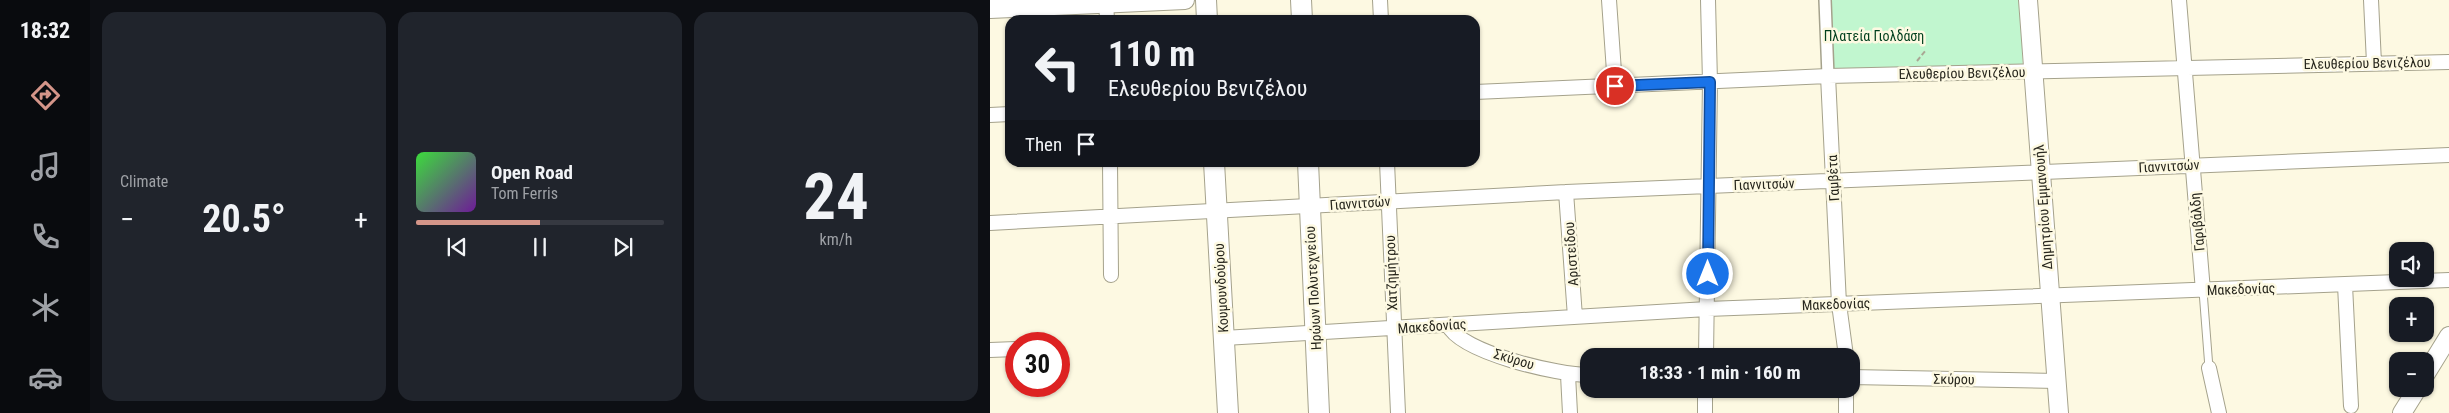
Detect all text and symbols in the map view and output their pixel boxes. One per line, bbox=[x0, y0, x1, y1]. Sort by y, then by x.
text: 18:32 bbox=[20, 18, 70, 43]
park label: Πλατεία Γιολδάση bbox=[1824, 28, 1924, 44]
text: 110 m bbox=[1108, 34, 1195, 75]
icon: left bbox=[1025, 35, 1090, 100]
street label: Ελευθερίου Βενιζέλου bbox=[2303, 54, 2431, 72]
street label: Ελευθερίου Βενιζέλου bbox=[1898, 64, 2026, 82]
pin bbox=[1594, 65, 1636, 107]
icon: arrive bbox=[1601, 72, 1629, 100]
text: Ελευθερίου Βενιζέλου bbox=[1108, 76, 1307, 101]
icon: directions bbox=[28, 78, 63, 113]
icon: arrive bbox=[1072, 130, 1100, 158]
text: Then bbox=[1025, 133, 1062, 156]
street label: Δημητρίου Εμμανουήλ bbox=[2031, 144, 2055, 270]
icon: music bbox=[28, 149, 63, 184]
street label: Γαμβέτα bbox=[1824, 154, 1842, 202]
street label: Γιαννιτσών bbox=[2138, 156, 2200, 176]
text: 24 bbox=[803, 159, 869, 235]
text: Open Road bbox=[491, 161, 573, 184]
text: Climate bbox=[120, 172, 168, 191]
street label: Γιαννιτσών bbox=[1733, 175, 1795, 193]
text: Tom Ferris bbox=[491, 184, 558, 203]
street label: Γαριβάλδη bbox=[2186, 192, 2208, 252]
street label: Γιαννιτσών bbox=[1329, 193, 1391, 213]
text: 20.5° bbox=[202, 197, 286, 241]
text: − bbox=[120, 203, 134, 236]
text: + bbox=[354, 203, 368, 236]
icon: phone bbox=[28, 219, 63, 254]
street label: Αριστείδου bbox=[1561, 221, 1581, 287]
street label: Ηρώων Πολυτεχνείου bbox=[1302, 225, 1324, 351]
text: km/h bbox=[820, 230, 852, 249]
icon: previous bbox=[443, 233, 471, 261]
icon: pause bbox=[526, 233, 554, 261]
icon: next bbox=[609, 233, 637, 261]
street label: Χατζημήτρου bbox=[1382, 235, 1400, 311]
map controls bbox=[2389, 242, 2434, 397]
button: sound bbox=[2389, 242, 2434, 287]
street label: Κουμουνδούρου bbox=[1211, 243, 1231, 333]
position arrow bbox=[1681, 247, 1733, 299]
street label: Μακεδονίας bbox=[2206, 280, 2276, 298]
icon: climate bbox=[28, 290, 63, 325]
street label: Μακεδονίας bbox=[1801, 295, 1871, 313]
button: + bbox=[2389, 297, 2434, 342]
street label: Μακεδονίας bbox=[1397, 316, 1467, 336]
speed limit sign: 30 bbox=[1005, 332, 1070, 397]
street label: Σκύρου bbox=[1492, 345, 1536, 373]
button: − bbox=[2389, 352, 2434, 397]
icon: car bbox=[28, 360, 63, 395]
text: 18:33 · 1 min · 160 m bbox=[1639, 361, 1801, 384]
street label: Σκύρου bbox=[1933, 371, 1975, 387]

